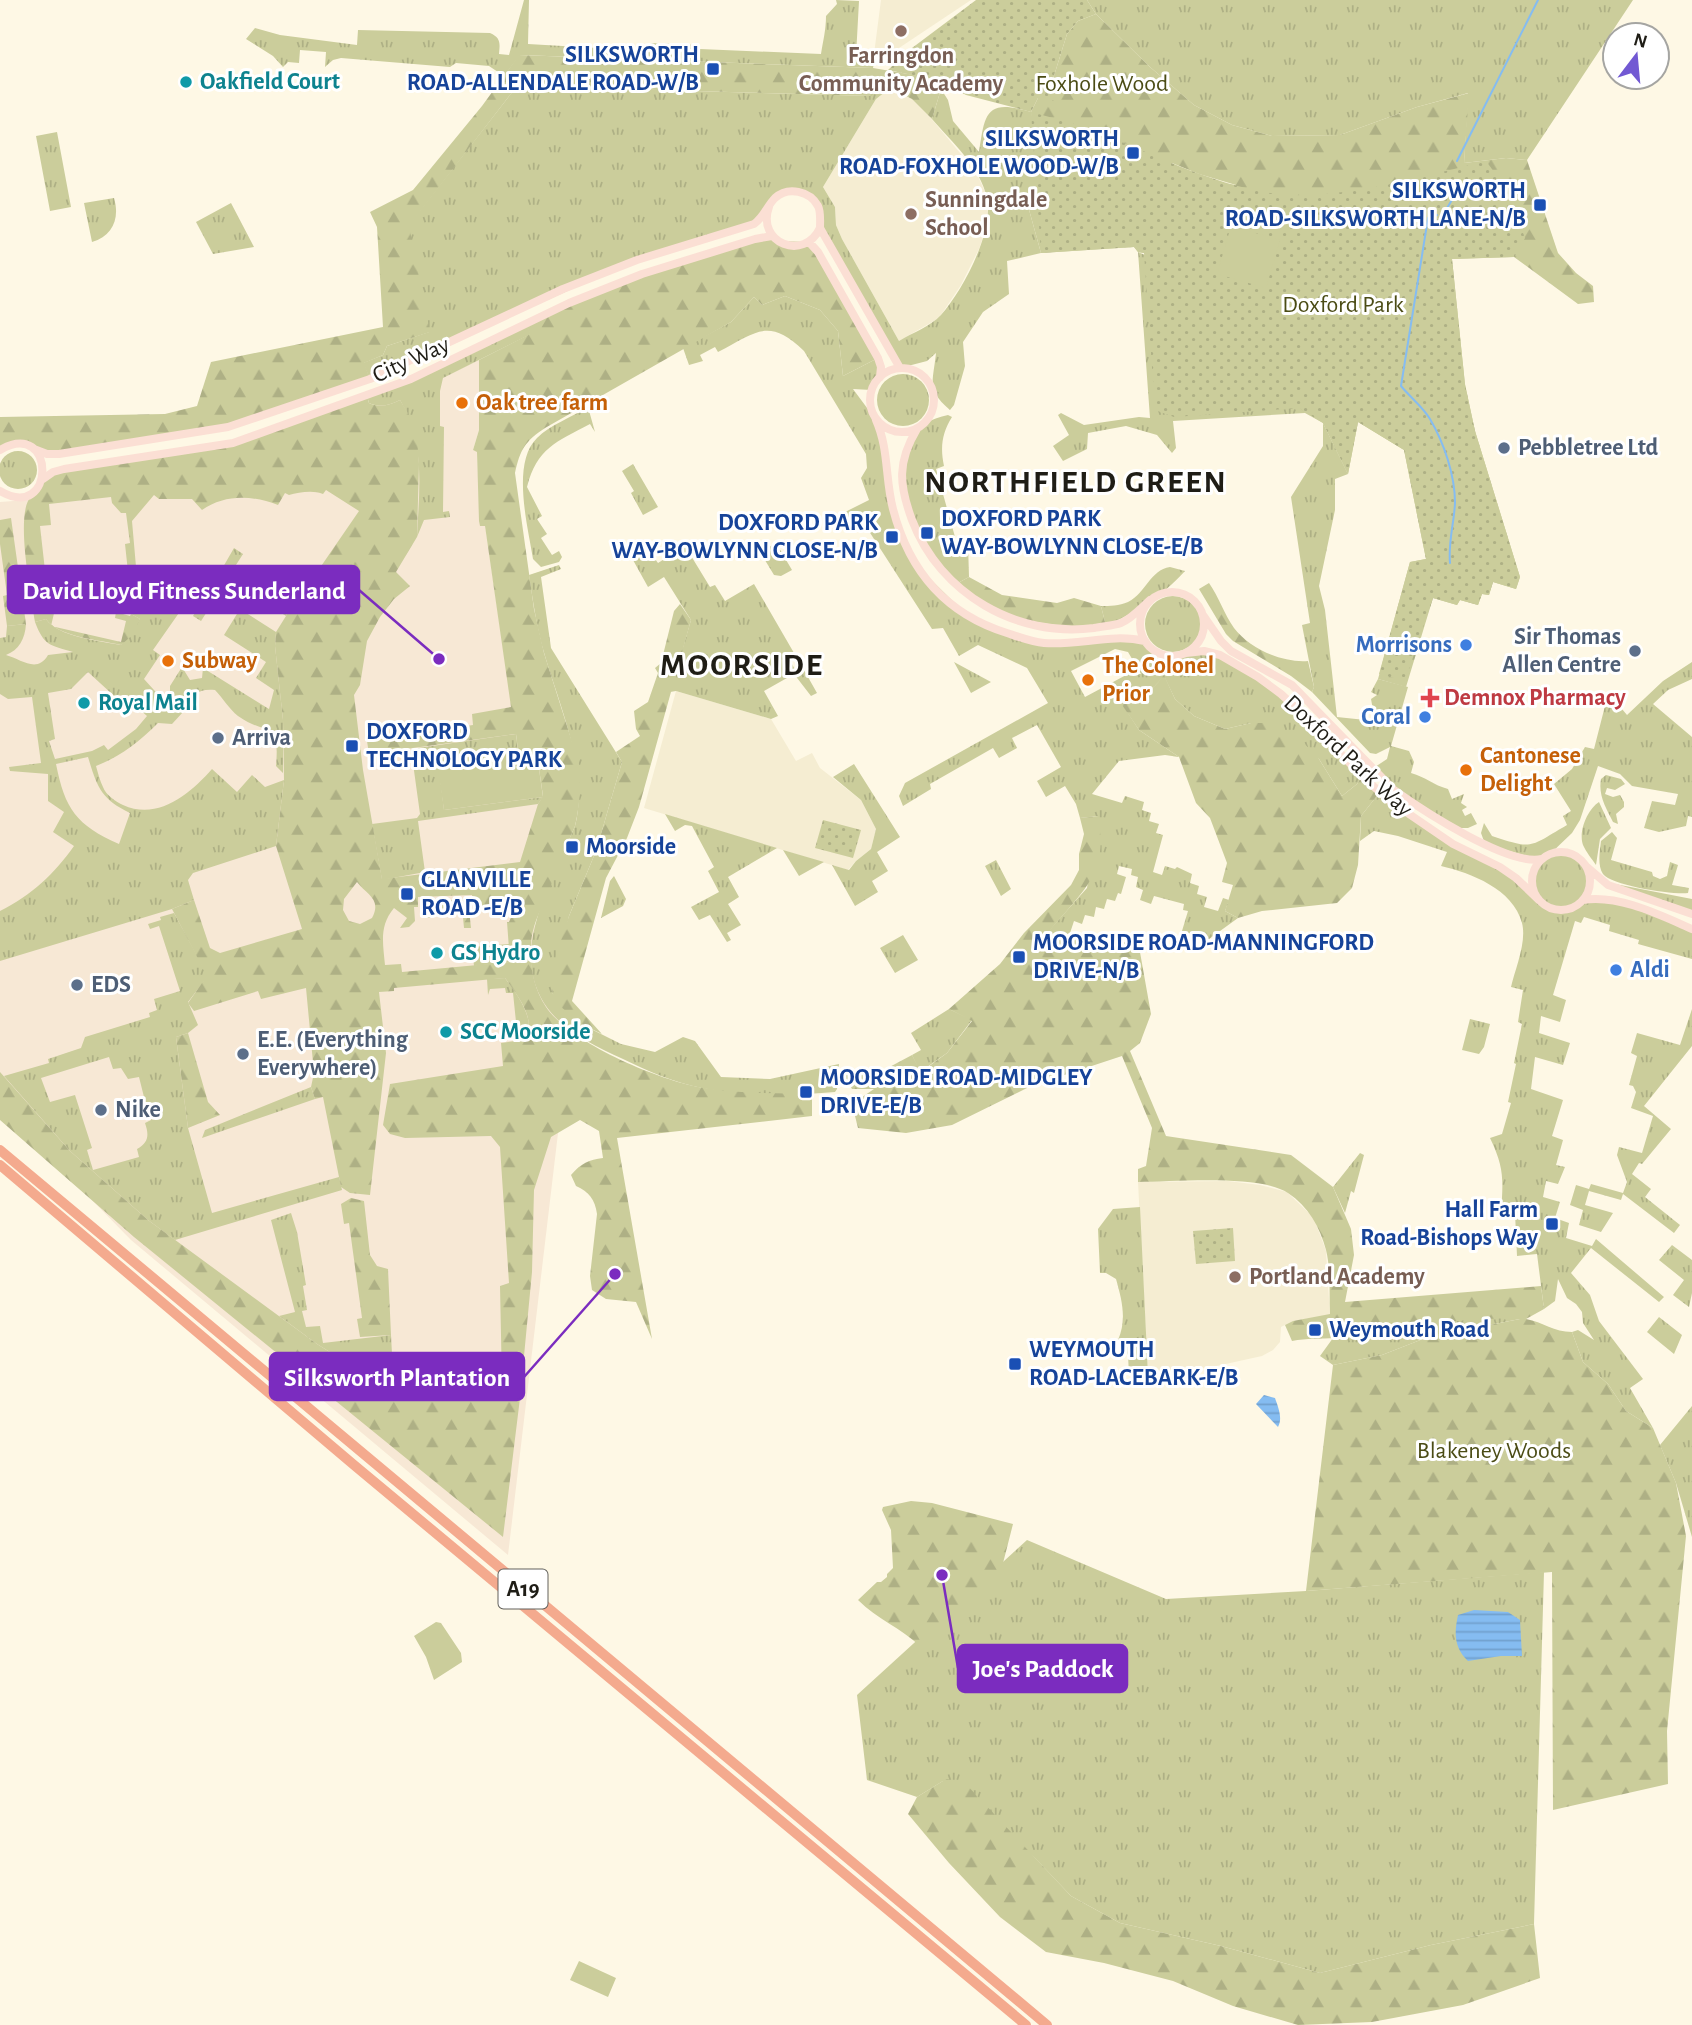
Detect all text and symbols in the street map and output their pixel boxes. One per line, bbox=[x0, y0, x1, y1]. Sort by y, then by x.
north arrow bbox=[1601, 21, 1671, 91]
marker: Farringdon Community Academy bbox=[893, 23, 909, 39]
text: N bbox=[1631, 30, 1649, 52]
place label: SILKSWORTH ROAD-ALLENDALE ROAD-W/B bbox=[407, 43, 699, 95]
place label: Farringdon Community Academy bbox=[799, 44, 1003, 96]
marker: SILKSWORTH ROAD-ALLENDALE ROAD-W/B bbox=[705, 61, 721, 77]
place label: Oakfield Court bbox=[200, 70, 340, 94]
park label: Foxhole Wood bbox=[1036, 72, 1168, 96]
marker: Oakfield Court bbox=[178, 74, 194, 90]
place label: SILKSWORTH ROAD-FOXHOLE WOOD-W/B bbox=[839, 127, 1119, 179]
marker: SILKSWORTH ROAD-FOXHOLE WOOD-W/B bbox=[1125, 145, 1141, 161]
place label: SILKSWORTH ROAD-SILKSWORTH LANE-N/B bbox=[1225, 179, 1526, 231]
place label: Sunningdale School bbox=[925, 188, 1047, 240]
marker: SILKSWORTH ROAD-SILKSWORTH LANE-N/B bbox=[1532, 197, 1548, 213]
marker: Sunningdale School bbox=[903, 206, 919, 222]
park label: Doxford Park bbox=[1282, 293, 1404, 317]
street label: City Way bbox=[369, 333, 453, 387]
place label: Oak tree farm bbox=[476, 391, 608, 415]
marker: Oak tree farm bbox=[454, 395, 470, 411]
place label: Pebbletree Ltd bbox=[1518, 436, 1659, 460]
marker: Pebbletree Ltd bbox=[1496, 440, 1512, 456]
district label: NORTHFIELD GREEN bbox=[924, 466, 1228, 498]
place label: DOXFORD PARK WAY-BOWLYNN CLOSE-E/B bbox=[941, 507, 1203, 559]
place label: DOXFORD PARK WAY-BOWLYNN CLOSE-N/B bbox=[611, 511, 879, 563]
marker: DOXFORD PARK WAY-BOWLYNN CLOSE-E/B bbox=[919, 525, 935, 541]
marker: DOXFORD PARK WAY-BOWLYNN CLOSE-N/B bbox=[884, 529, 900, 545]
callout: David Lloyd Fitness Sunderland bbox=[8, 566, 359, 613]
text: David Lloyd Fitness Sunderland bbox=[22, 578, 346, 604]
place label: Sir Thomas Allen Centre bbox=[1502, 625, 1621, 677]
place label: Morrisons bbox=[1356, 633, 1452, 657]
marker: Morrisons bbox=[1458, 637, 1474, 653]
marker: Sir Thomas Allen Centre bbox=[1627, 643, 1643, 659]
place label: Subway bbox=[182, 649, 258, 673]
district label: MOORSIDE bbox=[660, 649, 824, 681]
marker: Subway bbox=[160, 653, 176, 669]
place label: The Colonel Prior bbox=[1102, 654, 1214, 706]
marker: The Colonel Prior bbox=[1080, 672, 1096, 688]
place label: Demnox Pharmacy bbox=[1444, 686, 1626, 710]
street label: Doxford Park Way bbox=[1279, 690, 1417, 822]
marker: Demnox Pharmacy bbox=[1422, 690, 1438, 706]
place label: Royal Mail bbox=[98, 691, 198, 715]
marker: Royal Mail bbox=[76, 695, 92, 711]
place label: Coral bbox=[1361, 705, 1411, 729]
marker: Coral bbox=[1417, 709, 1433, 725]
place label: DOXFORD TECHNOLOGY PARK bbox=[366, 720, 563, 772]
place label: Arriva bbox=[232, 726, 291, 750]
marker: Arriva bbox=[210, 730, 226, 746]
marker: DOXFORD TECHNOLOGY PARK bbox=[344, 738, 360, 754]
place label: Cantonese Delight bbox=[1480, 744, 1581, 796]
marker: Cantonese Delight bbox=[1458, 762, 1474, 778]
place label: Moorside bbox=[586, 835, 676, 859]
marker: Moorside bbox=[564, 839, 580, 855]
place label: GLANVILLE ROAD -E/B bbox=[421, 868, 531, 920]
marker: GLANVILLE ROAD -E/B bbox=[399, 886, 415, 902]
place label: MOORSIDE ROAD-MANNINGFORD DRIVE-N/B bbox=[1033, 931, 1374, 983]
place label: GS Hydro bbox=[451, 941, 540, 965]
marker: GS Hydro bbox=[429, 945, 445, 961]
marker: MOORSIDE ROAD-MANNINGFORD DRIVE-N/B bbox=[1011, 949, 1027, 965]
place label: Aldi bbox=[1630, 958, 1670, 982]
marker: Aldi bbox=[1608, 962, 1624, 978]
place label: EDS bbox=[91, 973, 131, 997]
marker: EDS bbox=[69, 977, 85, 993]
place label: SCC Moorside bbox=[460, 1020, 591, 1044]
marker: SCC Moorside bbox=[438, 1024, 454, 1040]
place label: E.E. (Everything Everywhere) bbox=[257, 1028, 409, 1080]
marker: E.E. (Everything Everywhere) bbox=[235, 1046, 251, 1062]
place label: MOORSIDE ROAD-MIDGLEY DRIVE-E/B bbox=[820, 1066, 1093, 1118]
marker: MOORSIDE ROAD-MIDGLEY DRIVE-E/B bbox=[798, 1084, 814, 1100]
place label: Nike bbox=[115, 1098, 161, 1122]
marker: Nike bbox=[93, 1102, 109, 1118]
place label: Hall Farm Road-Bishops Way bbox=[1360, 1198, 1538, 1250]
marker: Hall Farm Road-Bishops Way bbox=[1544, 1216, 1560, 1232]
place label: Portland Academy bbox=[1249, 1265, 1425, 1289]
marker: Portland Academy bbox=[1227, 1269, 1243, 1285]
place label: Weymouth Road bbox=[1329, 1318, 1490, 1342]
marker: Weymouth Road bbox=[1307, 1322, 1323, 1338]
place label: WEYMOUTH ROAD-LACEBARK-E/B bbox=[1029, 1338, 1238, 1390]
callout: Silksworth Plantation bbox=[270, 1353, 524, 1400]
marker: WEYMOUTH ROAD-LACEBARK-E/B bbox=[1007, 1356, 1023, 1372]
text: Silksworth Plantation bbox=[284, 1365, 510, 1391]
park label: Blakeney Woods bbox=[1417, 1439, 1571, 1463]
road number: A19 bbox=[498, 1570, 548, 1608]
callout: Joe's Paddock bbox=[958, 1645, 1127, 1692]
text: Joe's Paddock bbox=[972, 1656, 1114, 1682]

